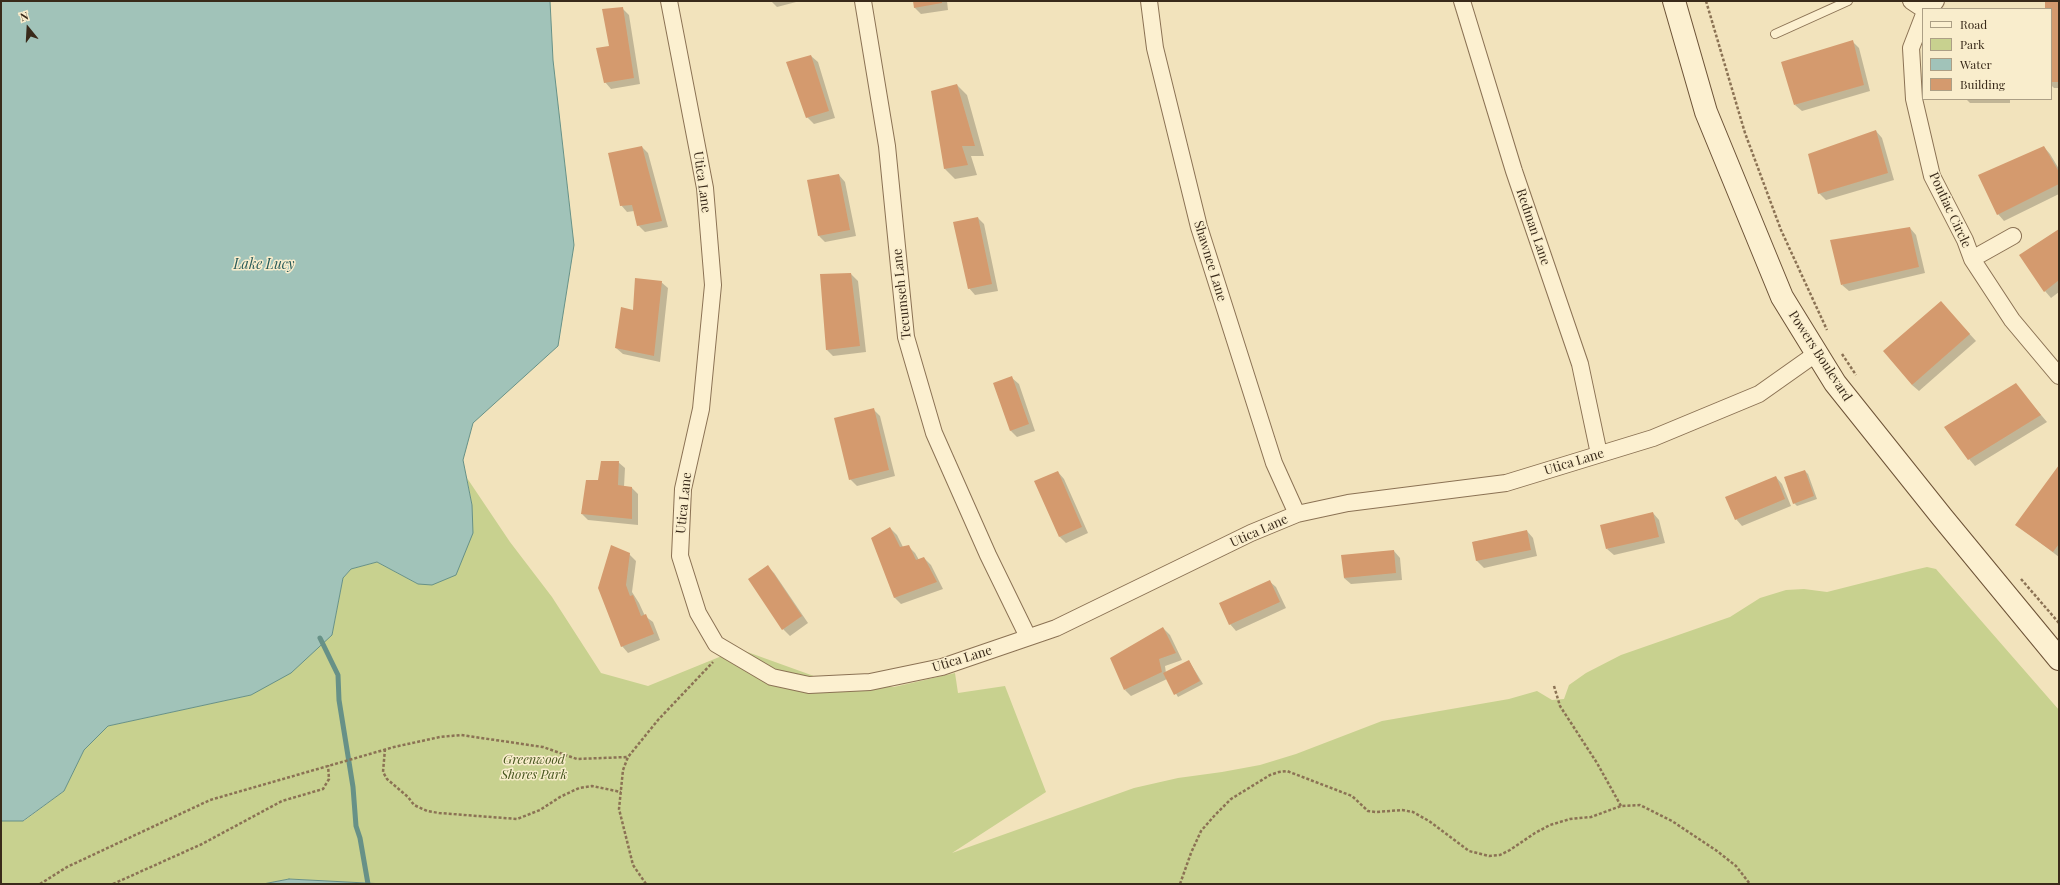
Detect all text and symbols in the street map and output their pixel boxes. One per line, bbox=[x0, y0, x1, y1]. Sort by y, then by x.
north arrow bbox=[8, 8, 48, 48]
text: N bbox=[18, 8, 30, 24]
legend bbox=[1922, 8, 2052, 100]
text: Road bbox=[1960, 16, 1987, 32]
text: Park bbox=[1960, 36, 1985, 52]
text: Water bbox=[1960, 56, 1992, 72]
text: Building bbox=[1960, 76, 2005, 92]
street label: Utica Lane bbox=[690, 150, 714, 214]
street label: Pontiac Circle bbox=[1926, 170, 1974, 250]
street label: Redman Lane bbox=[1513, 187, 1553, 267]
street label: Shawnee Lane bbox=[1190, 219, 1230, 303]
street label: Tecumseh Lane bbox=[889, 248, 915, 340]
water label: Lake Lucy bbox=[233, 257, 295, 273]
street label: Powers Boulevard bbox=[1785, 308, 1855, 404]
street label: Utica Lane bbox=[1542, 446, 1606, 478]
street label: Utica Lane bbox=[673, 471, 695, 535]
street label: Utica Lane bbox=[1228, 511, 1290, 551]
street label: Utica Lane bbox=[930, 643, 994, 675]
park label: Greenwood Shores Park bbox=[501, 752, 567, 783]

